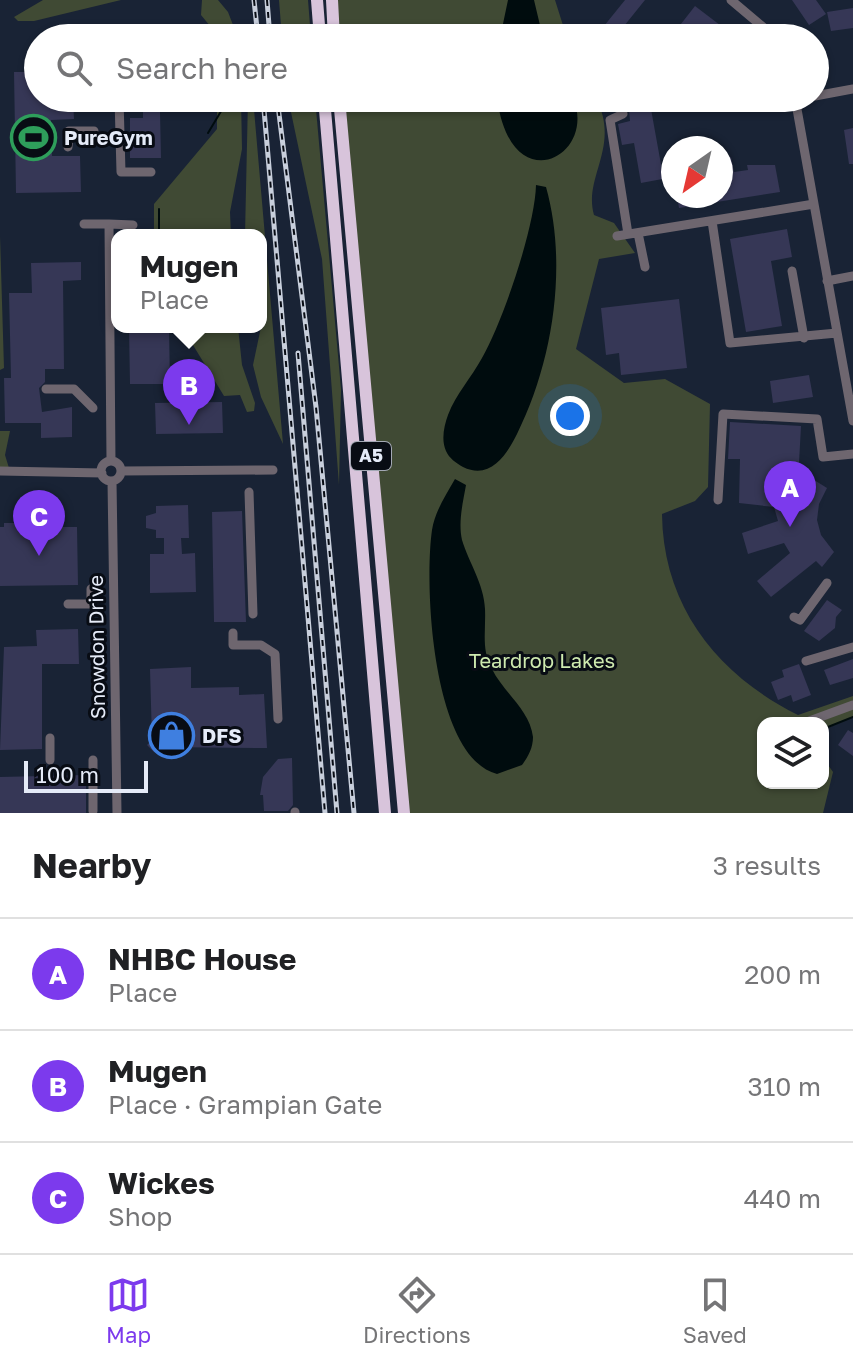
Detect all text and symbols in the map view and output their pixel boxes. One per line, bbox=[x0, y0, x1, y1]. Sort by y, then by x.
search box bbox=[24, 24, 829, 112]
icon: search bbox=[52, 46, 96, 90]
text: Search here bbox=[116, 50, 288, 86]
sports icon: PureGym bbox=[9, 114, 57, 162]
place label: PureGym bbox=[64, 125, 153, 149]
north arrow bbox=[661, 136, 733, 208]
popup bbox=[111, 229, 267, 333]
text: Mugen bbox=[140, 248, 238, 284]
text: Place bbox=[140, 284, 209, 315]
pin: B bbox=[163, 359, 215, 425]
your location bbox=[550, 396, 590, 436]
road number: A5 bbox=[351, 442, 391, 470]
pin: A bbox=[764, 461, 816, 527]
pin: C bbox=[13, 490, 65, 556]
street label: Snowdon Drive bbox=[83, 575, 109, 719]
park label: Teardrop Lakes bbox=[469, 648, 615, 672]
shop icon: DFS bbox=[147, 712, 195, 760]
map controls bbox=[757, 717, 829, 789]
button: layers bbox=[757, 717, 829, 789]
place label: DFS bbox=[202, 723, 242, 747]
scale bar bbox=[24, 757, 148, 793]
text: 100 m bbox=[36, 761, 99, 788]
text: Nearby bbox=[32, 845, 152, 885]
text: 3 results bbox=[713, 850, 821, 881]
text: NHBC House bbox=[108, 941, 297, 977]
text: A bbox=[49, 959, 67, 990]
text: 200 m bbox=[744, 959, 821, 990]
text: Place bbox=[108, 977, 177, 1008]
text: Mugen bbox=[108, 1053, 207, 1089]
text: B bbox=[49, 1071, 67, 1102]
text: 310 m bbox=[748, 1071, 821, 1102]
text: Place · Grampian Gate bbox=[108, 1089, 382, 1120]
text: Wickes bbox=[108, 1165, 215, 1201]
text: C bbox=[49, 1183, 67, 1214]
text: 440 m bbox=[744, 1183, 821, 1214]
text: Shop bbox=[108, 1201, 172, 1232]
tab: Map bbox=[106, 1273, 151, 1348]
tab: Directions bbox=[363, 1273, 471, 1348]
tab: Saved bbox=[683, 1273, 747, 1348]

